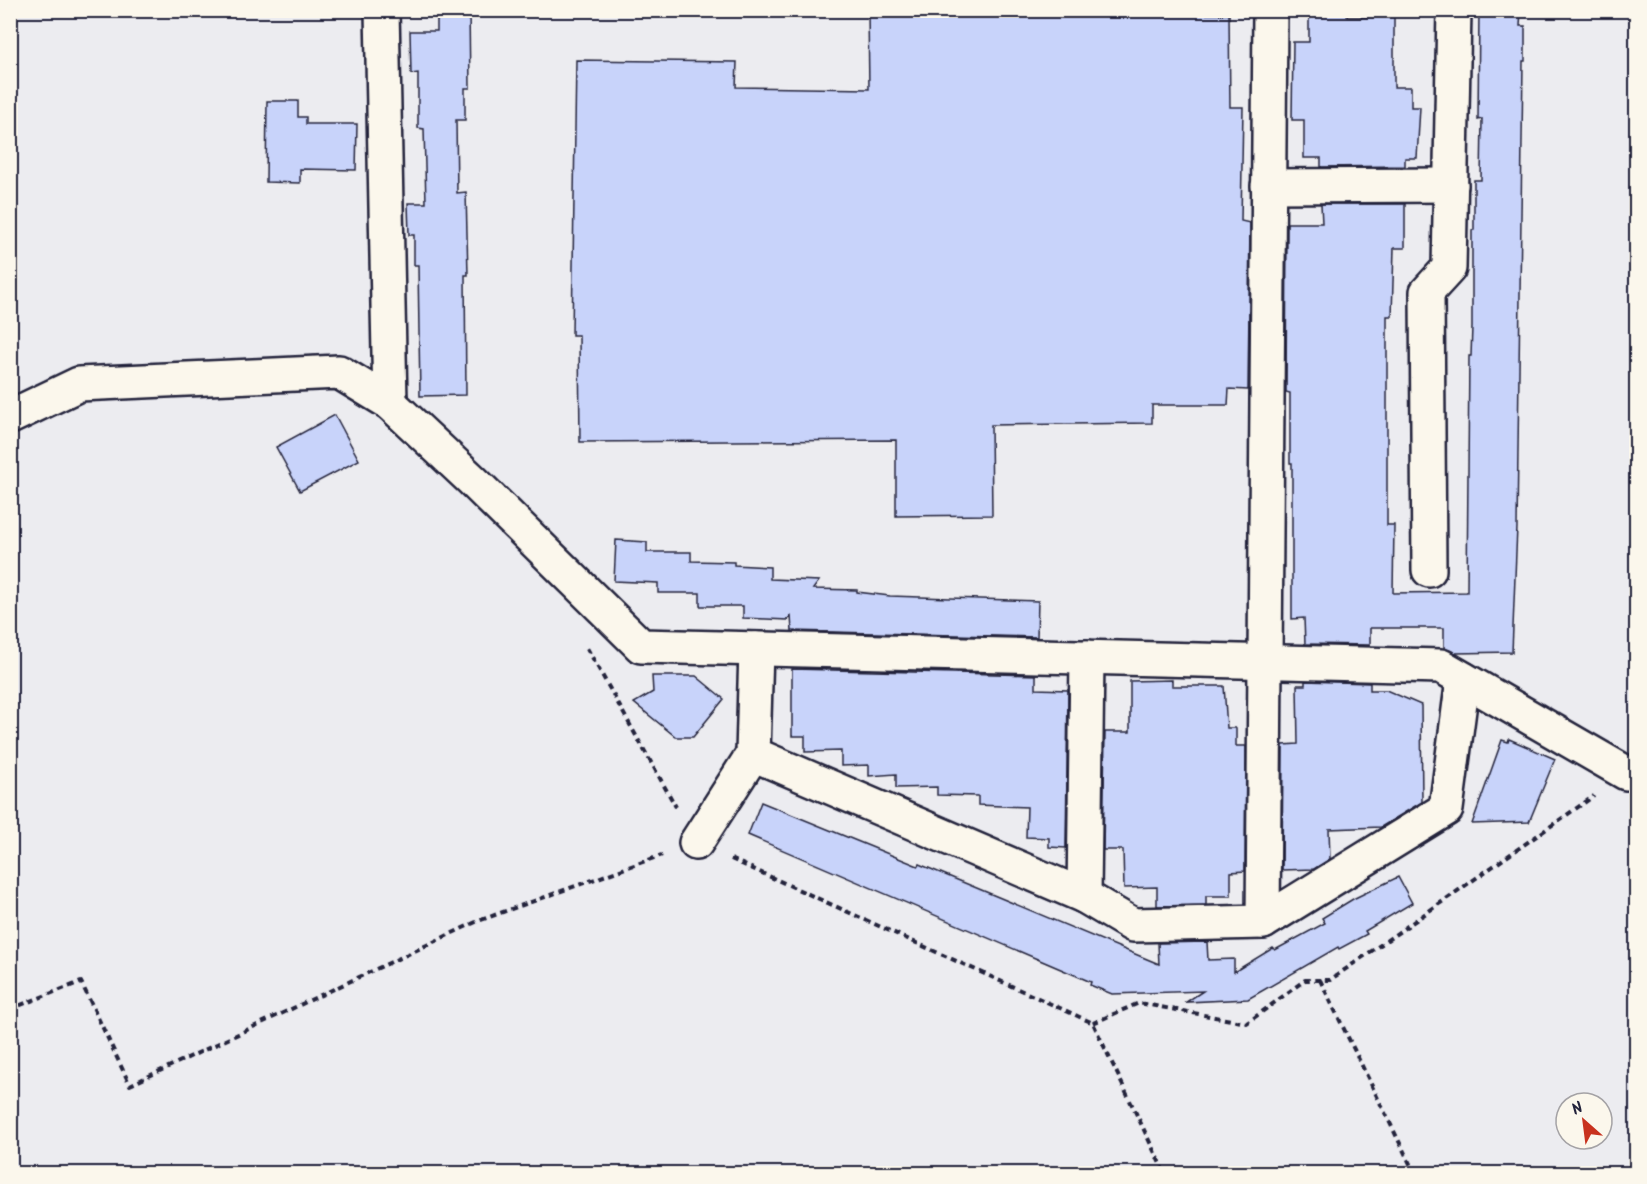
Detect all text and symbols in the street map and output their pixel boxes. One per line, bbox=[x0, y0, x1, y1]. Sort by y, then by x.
north arrow bbox=[1554, 1091, 1614, 1151]
text: N bbox=[1567, 1096, 1588, 1122]

